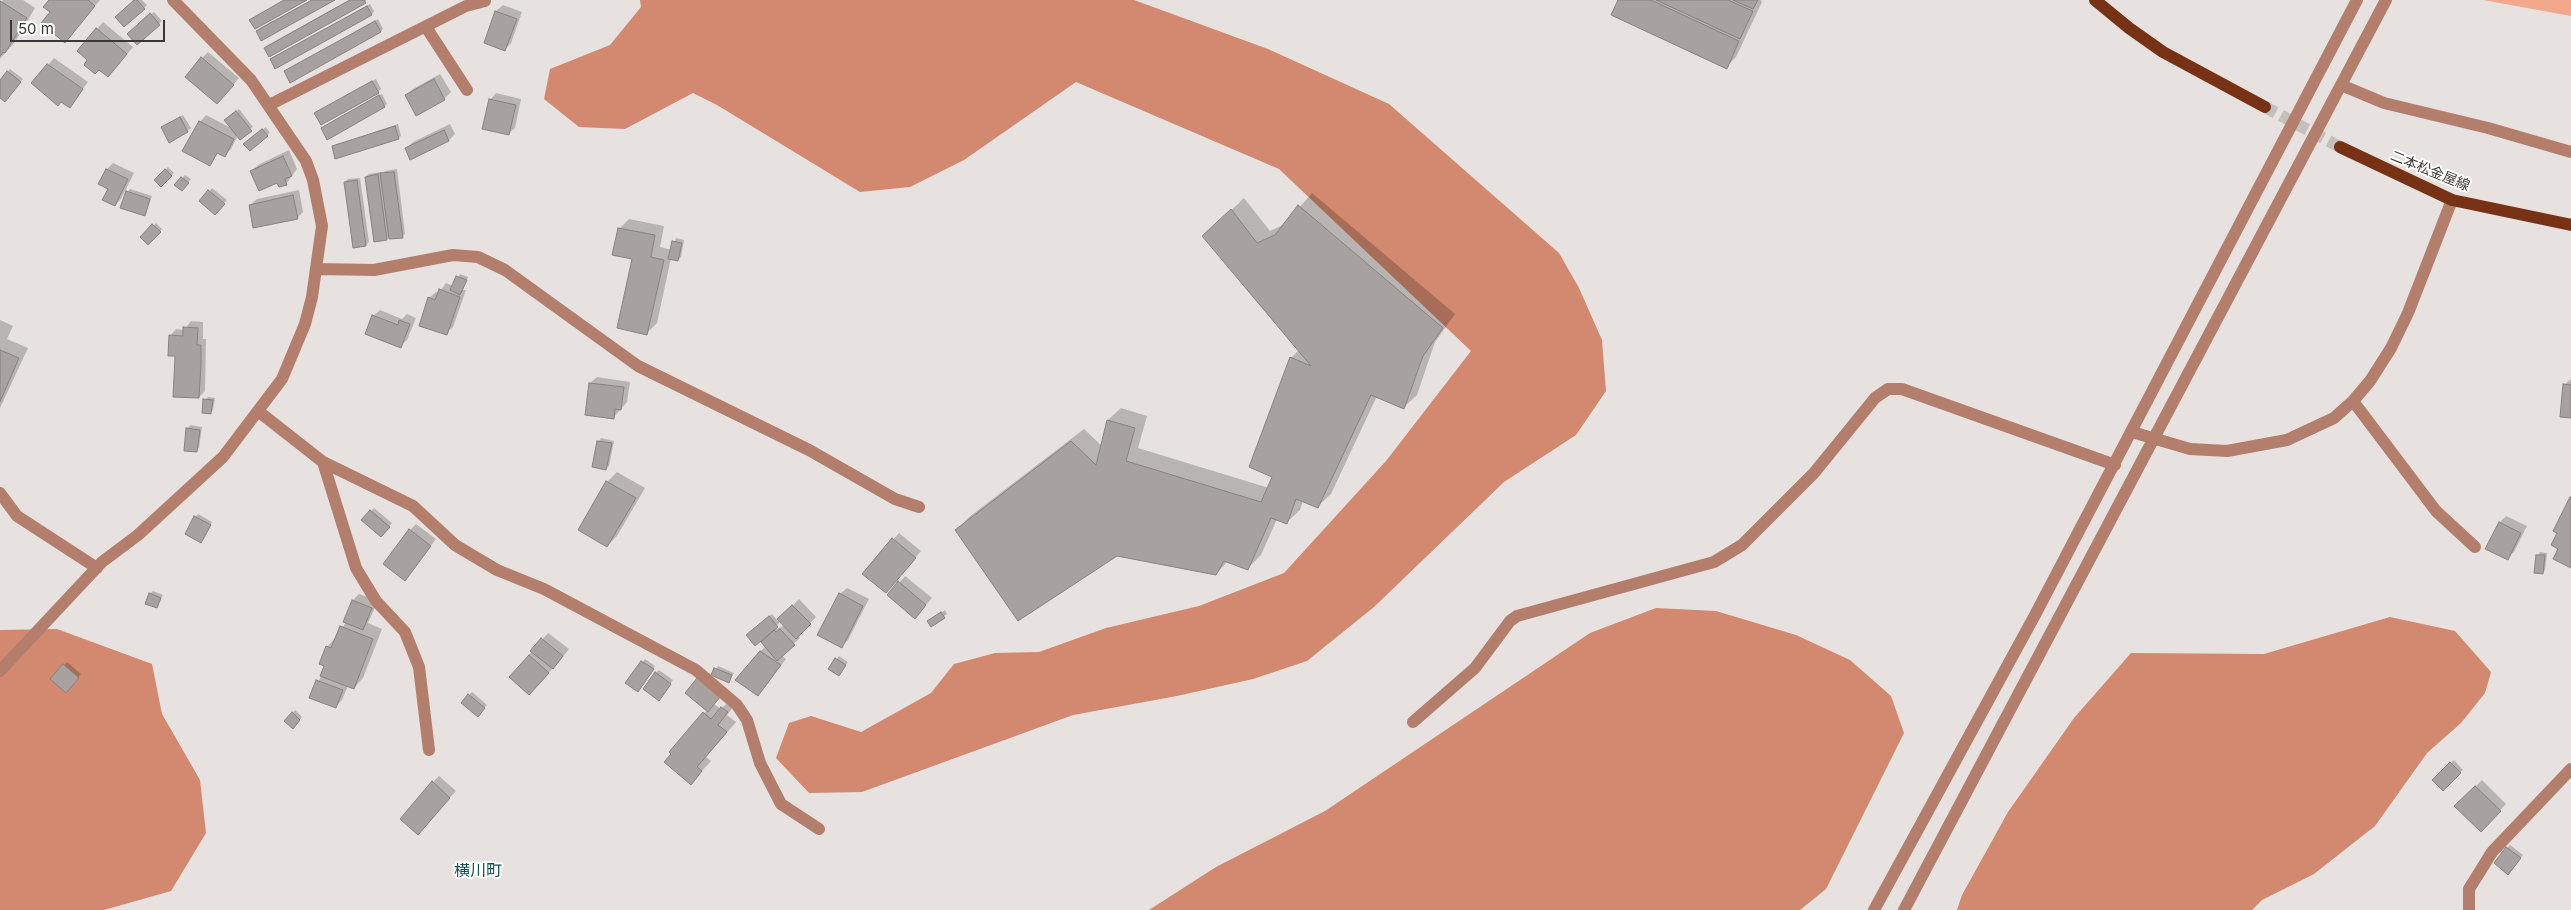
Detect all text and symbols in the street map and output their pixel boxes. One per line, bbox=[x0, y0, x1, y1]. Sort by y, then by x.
scale bar bbox=[12, 10, 168, 42]
text: 50 m bbox=[18, 19, 54, 38]
street label: 二本松金屋線 bbox=[2388, 147, 2472, 195]
district label: 横川町 bbox=[454, 861, 502, 881]

